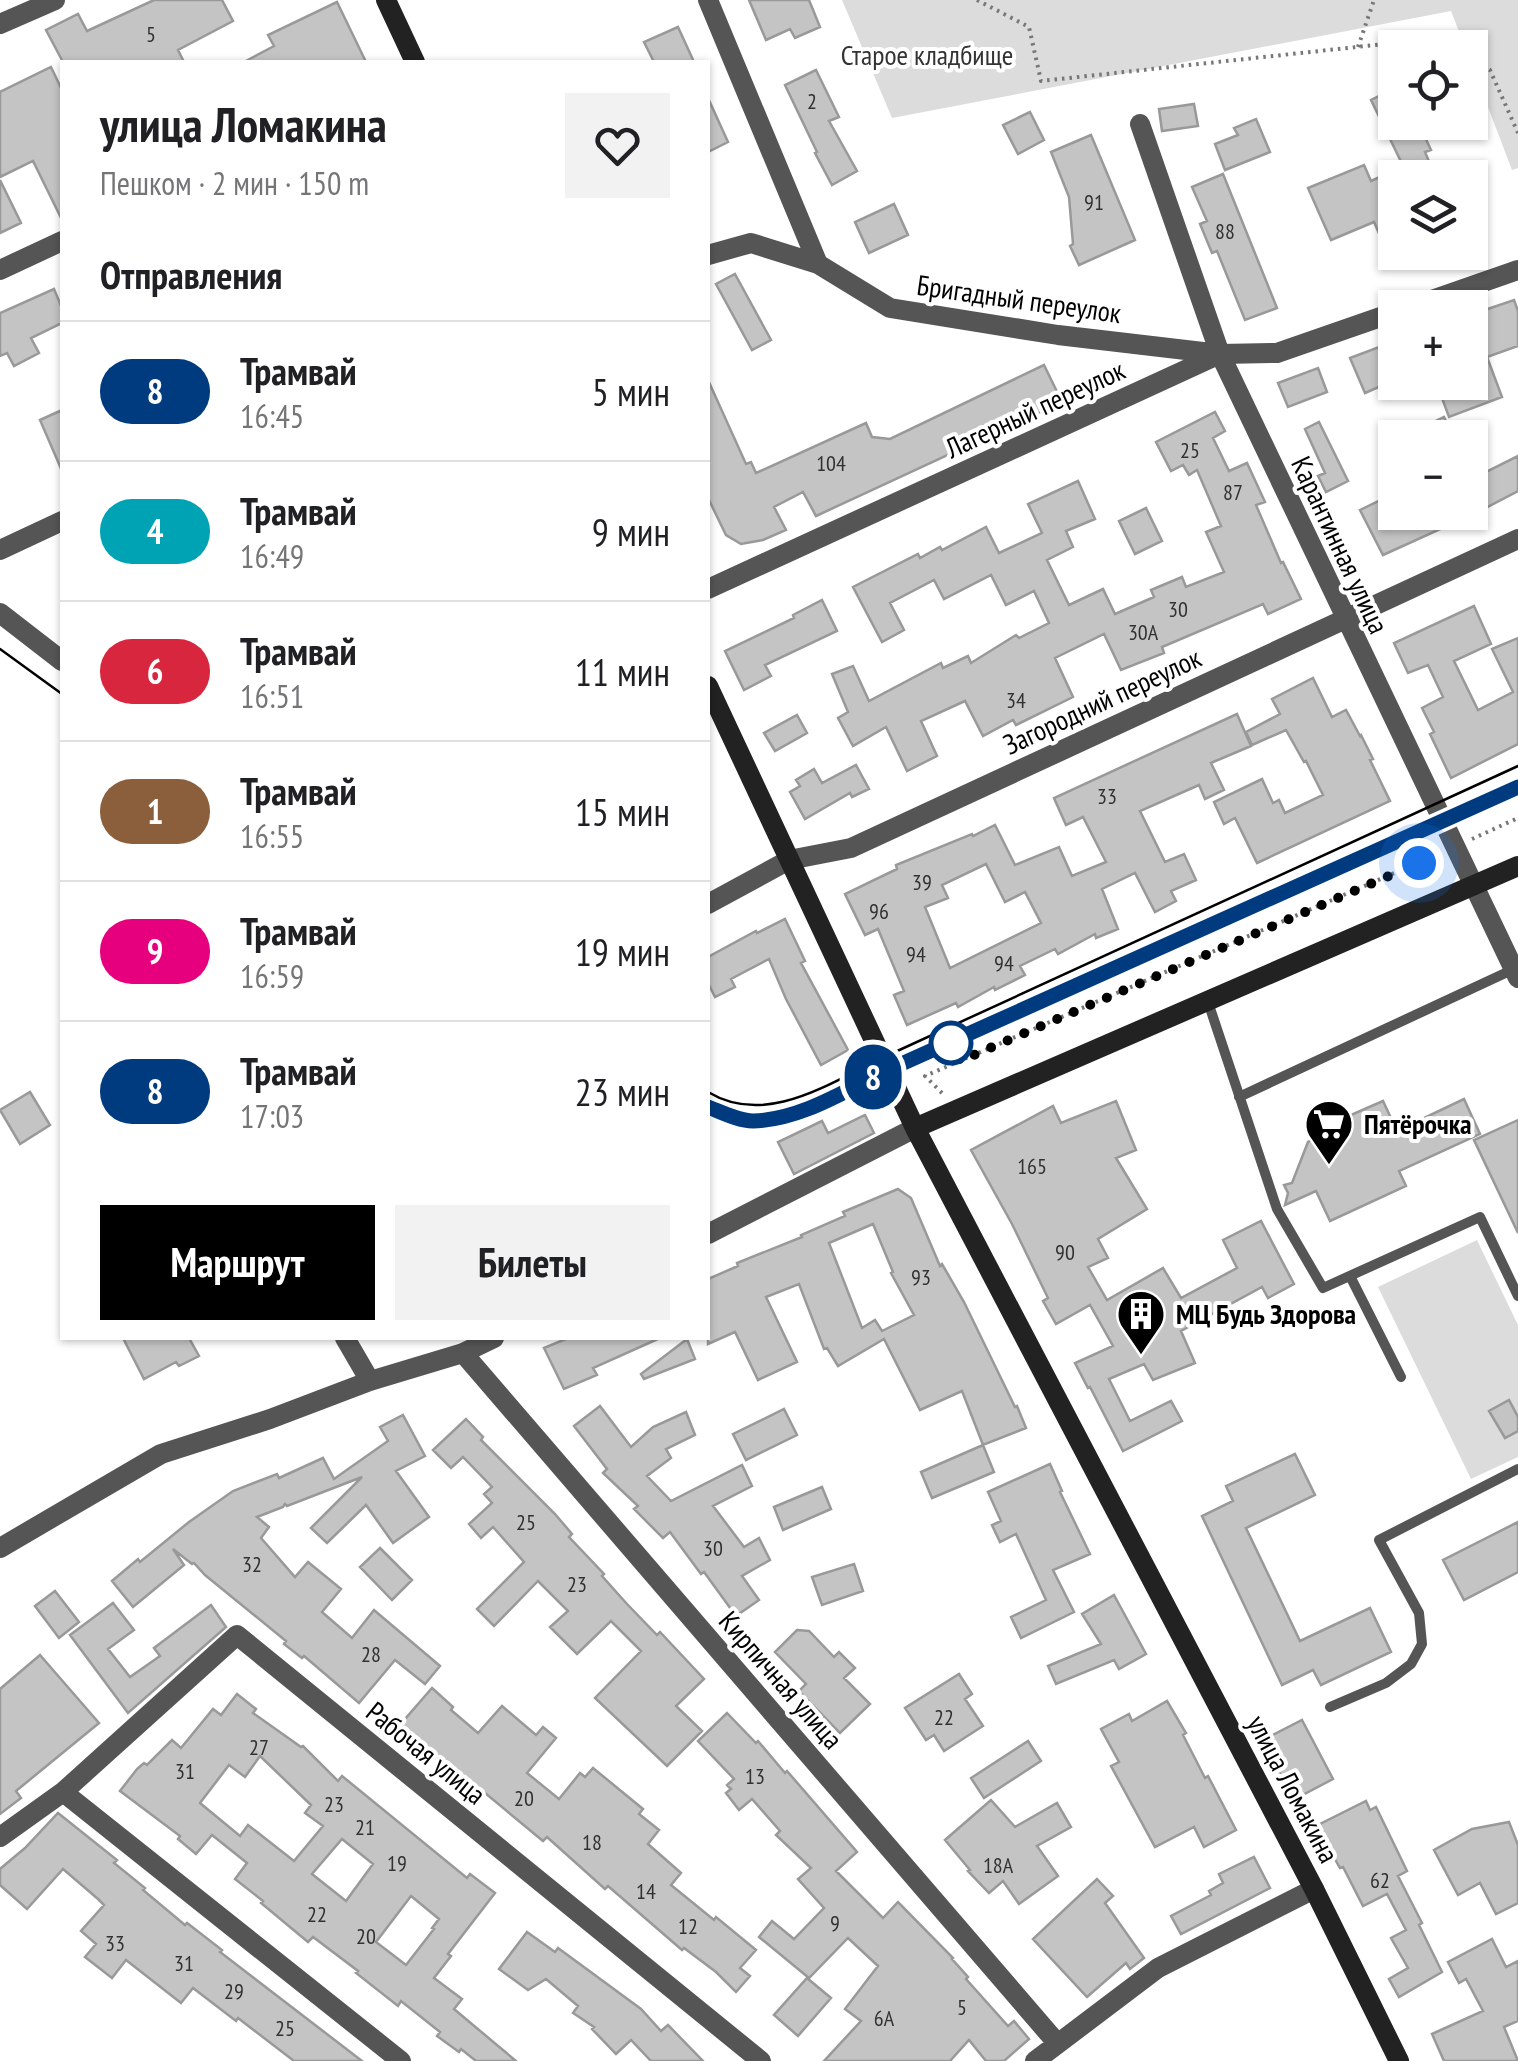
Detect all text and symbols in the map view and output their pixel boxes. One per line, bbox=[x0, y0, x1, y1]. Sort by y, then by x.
house number: 5 bbox=[146, 20, 156, 48]
map controls bbox=[1378, 30, 1488, 530]
button: locate bbox=[1378, 30, 1488, 140]
park label: Старое кладбище bbox=[841, 36, 1013, 73]
house number: 2 bbox=[807, 87, 817, 115]
text: улица Ломакина bbox=[100, 93, 387, 155]
button: heart bbox=[565, 93, 670, 198]
button: layers bbox=[1378, 160, 1488, 270]
text: Пешком · 2 мин · 150 m bbox=[100, 162, 369, 204]
house number: 91 bbox=[1084, 188, 1104, 216]
house number: 88 bbox=[1215, 217, 1235, 245]
text: Отправления bbox=[100, 250, 282, 299]
street label: Бригадный переулок bbox=[915, 266, 1124, 331]
button: + bbox=[1378, 290, 1488, 400]
text: Трамвай bbox=[240, 346, 357, 395]
street label: Лагерный переулок bbox=[938, 351, 1131, 467]
text: 5 мин bbox=[592, 367, 670, 416]
text: 8 bbox=[147, 368, 163, 414]
text: 16:45 bbox=[240, 395, 304, 437]
button: − bbox=[1378, 420, 1488, 530]
house number: 25 bbox=[1180, 436, 1200, 464]
house number: 104 bbox=[816, 449, 846, 477]
street label: Карантинная улица bbox=[1283, 450, 1398, 639]
house number: 87 bbox=[1223, 478, 1243, 506]
text: Трамвай bbox=[240, 486, 357, 535]
text: 9 мин bbox=[592, 507, 670, 556]
text: 4 bbox=[147, 508, 163, 554]
text: 16:49 bbox=[240, 535, 304, 577]
house number: 30 bbox=[1168, 595, 1188, 623]
house number: 30А bbox=[1128, 618, 1159, 646]
text: Трамвай bbox=[240, 626, 357, 675]
street label: Загородний переулок bbox=[997, 638, 1207, 763]
text: 11 мин bbox=[575, 647, 670, 696]
text: 6 bbox=[147, 648, 163, 694]
text: 16:51 bbox=[240, 675, 304, 717]
house number: 34 bbox=[1006, 686, 1026, 714]
text: Трамвай bbox=[240, 766, 357, 815]
house number: 33 bbox=[1097, 782, 1117, 810]
text: 15 мин bbox=[575, 787, 670, 836]
text: 1 bbox=[147, 788, 163, 834]
text: 16:55 bbox=[240, 815, 304, 857]
your location bbox=[1394, 838, 1444, 888]
house number: 39 bbox=[912, 868, 932, 896]
house number: 96 bbox=[869, 897, 889, 925]
text: Трамвай bbox=[240, 906, 357, 955]
text: 19 мин bbox=[575, 927, 670, 976]
text: 9 bbox=[147, 928, 163, 974]
house number: 94 bbox=[906, 940, 926, 968]
house number: 94 bbox=[994, 949, 1014, 977]
text: 16:59 bbox=[240, 955, 304, 997]
unlabelled marker bbox=[930, 1022, 972, 1064]
line badge: 8 bbox=[840, 1044, 906, 1110]
text: Трамвай bbox=[240, 1046, 357, 1095]
text: 8 bbox=[865, 1054, 881, 1100]
text: 23 мин bbox=[575, 1067, 670, 1116]
text: 8 bbox=[147, 1068, 163, 1114]
text: 17:03 bbox=[240, 1095, 304, 1137]
supermarket icon: Пятёрочка bbox=[1303, 1098, 1355, 1166]
place label: Пятёрочка bbox=[1364, 1105, 1472, 1142]
house number: 165 bbox=[1017, 1152, 1047, 1180]
button: Маршрут bbox=[100, 1205, 375, 1320]
button: Билеты bbox=[395, 1205, 670, 1320]
house number: 90 bbox=[1055, 1238, 1075, 1266]
house number: 93 bbox=[911, 1263, 931, 1291]
building icon: МЦ Будь Здорова bbox=[1115, 1288, 1167, 1356]
place label: МЦ Будь Здорова bbox=[1176, 1295, 1356, 1332]
house number: 25 bbox=[516, 1508, 536, 1536]
house number: 30 bbox=[703, 1534, 723, 1562]
house number: 32 bbox=[242, 1550, 262, 1578]
house number: 23 bbox=[567, 1570, 587, 1598]
street label: Кирпичная улица bbox=[711, 1603, 851, 1756]
house number: 28 bbox=[361, 1640, 381, 1668]
street label: Рабочая улица bbox=[359, 1693, 494, 1812]
house number: 22 bbox=[934, 1703, 954, 1731]
street label: улица Ломакина bbox=[1239, 1709, 1348, 1869]
house number: 27 bbox=[249, 1733, 269, 1761]
house number: 31 bbox=[175, 1757, 195, 1785]
house number: 13 bbox=[745, 1762, 765, 1790]
house number: 20 bbox=[514, 1784, 534, 1812]
house number: 23 bbox=[324, 1790, 344, 1818]
house number: 21 bbox=[355, 1813, 375, 1841]
house number: 18 bbox=[582, 1828, 602, 1856]
house number: 19 bbox=[387, 1849, 407, 1877]
house number: 18А bbox=[983, 1851, 1014, 1879]
house number: 62 bbox=[1370, 1866, 1390, 1894]
house number: 14 bbox=[636, 1877, 656, 1905]
house number: 22 bbox=[307, 1900, 327, 1928]
house number: 9 bbox=[830, 1909, 840, 1937]
house number: 12 bbox=[678, 1912, 698, 1940]
house number: 20 bbox=[356, 1922, 376, 1950]
house number: 33 bbox=[105, 1929, 125, 1957]
house number: 31 bbox=[174, 1949, 194, 1977]
house number: 29 bbox=[224, 1977, 244, 2005]
house number: 5 bbox=[957, 1993, 967, 2021]
house number: 6А bbox=[874, 2004, 895, 2032]
house number: 25 bbox=[275, 2014, 295, 2042]

